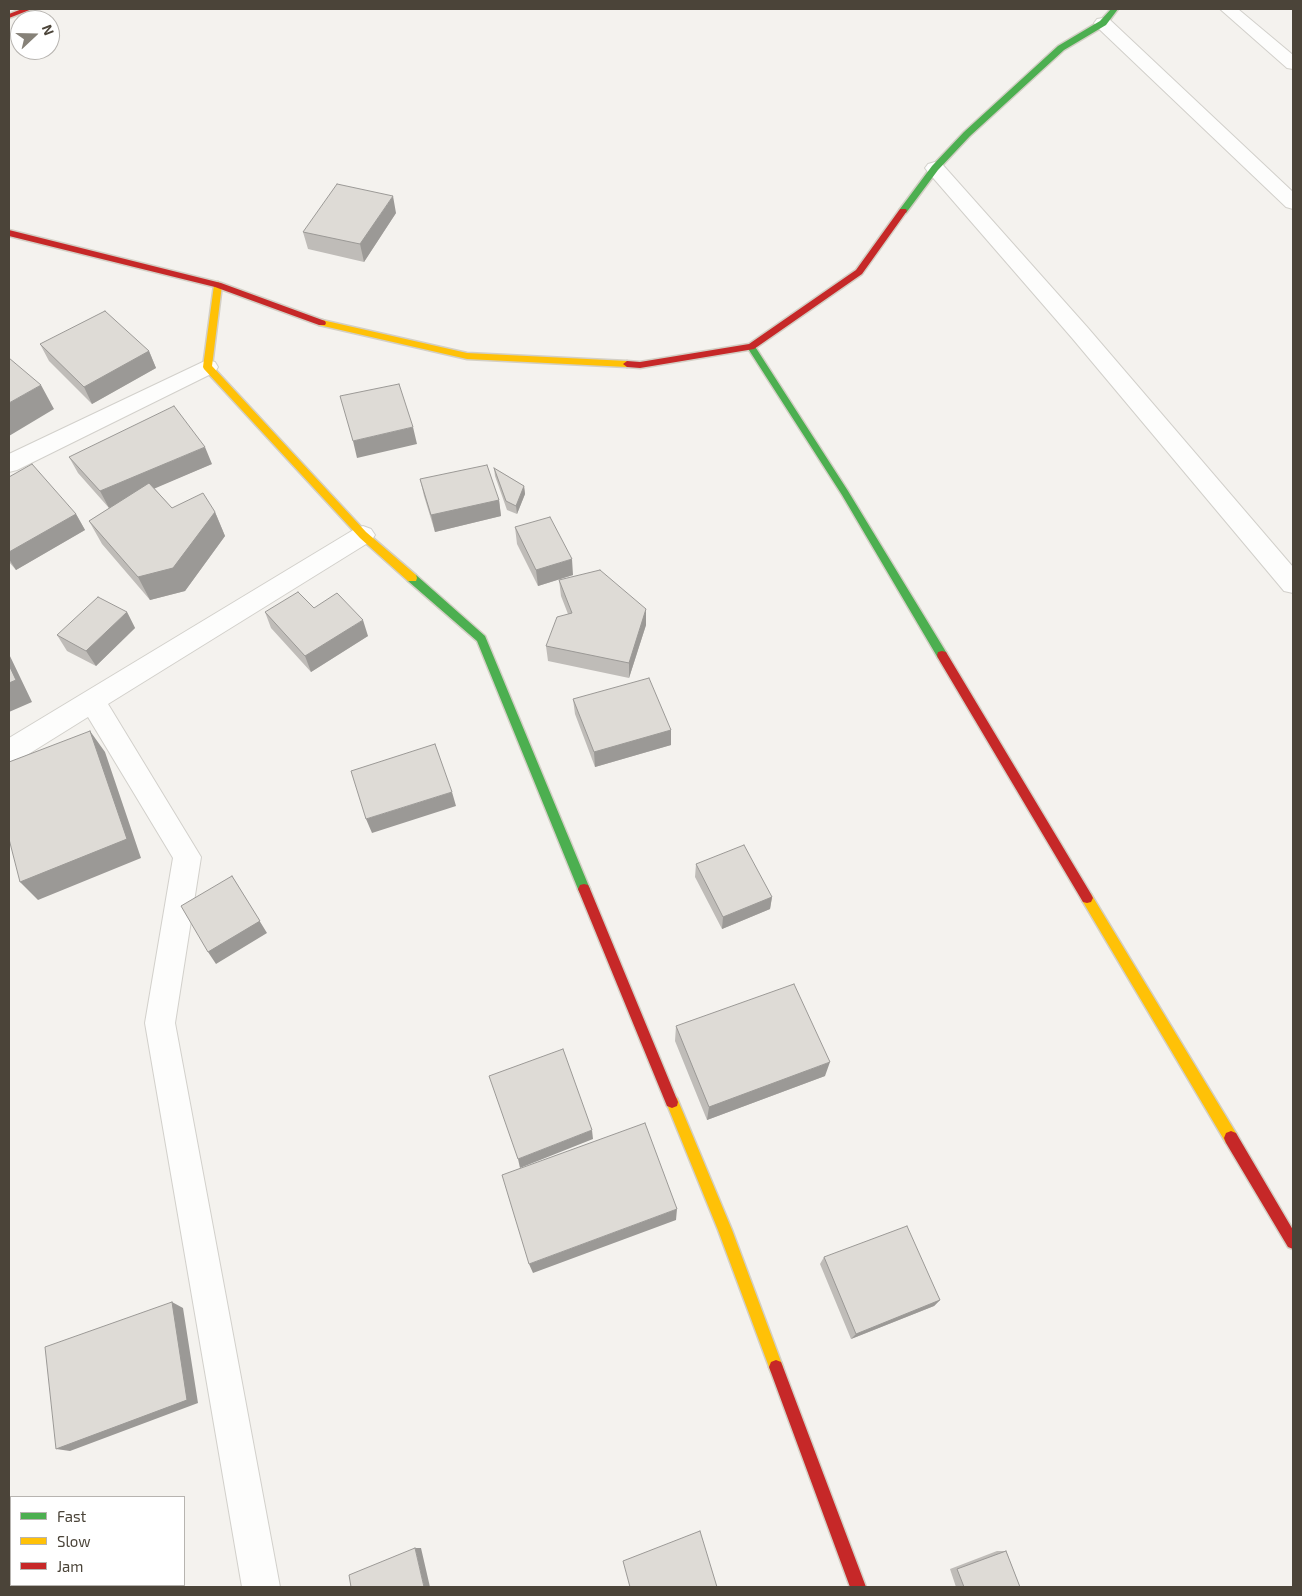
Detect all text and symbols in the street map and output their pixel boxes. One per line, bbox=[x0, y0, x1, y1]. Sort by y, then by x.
north arrow bbox=[10, 10, 60, 60]
text: N bbox=[39, 22, 58, 38]
legend bbox=[10, 1496, 185, 1586]
text: Fast bbox=[57, 1507, 86, 1525]
text: Slow bbox=[57, 1532, 91, 1550]
text: Jam bbox=[57, 1557, 83, 1575]

